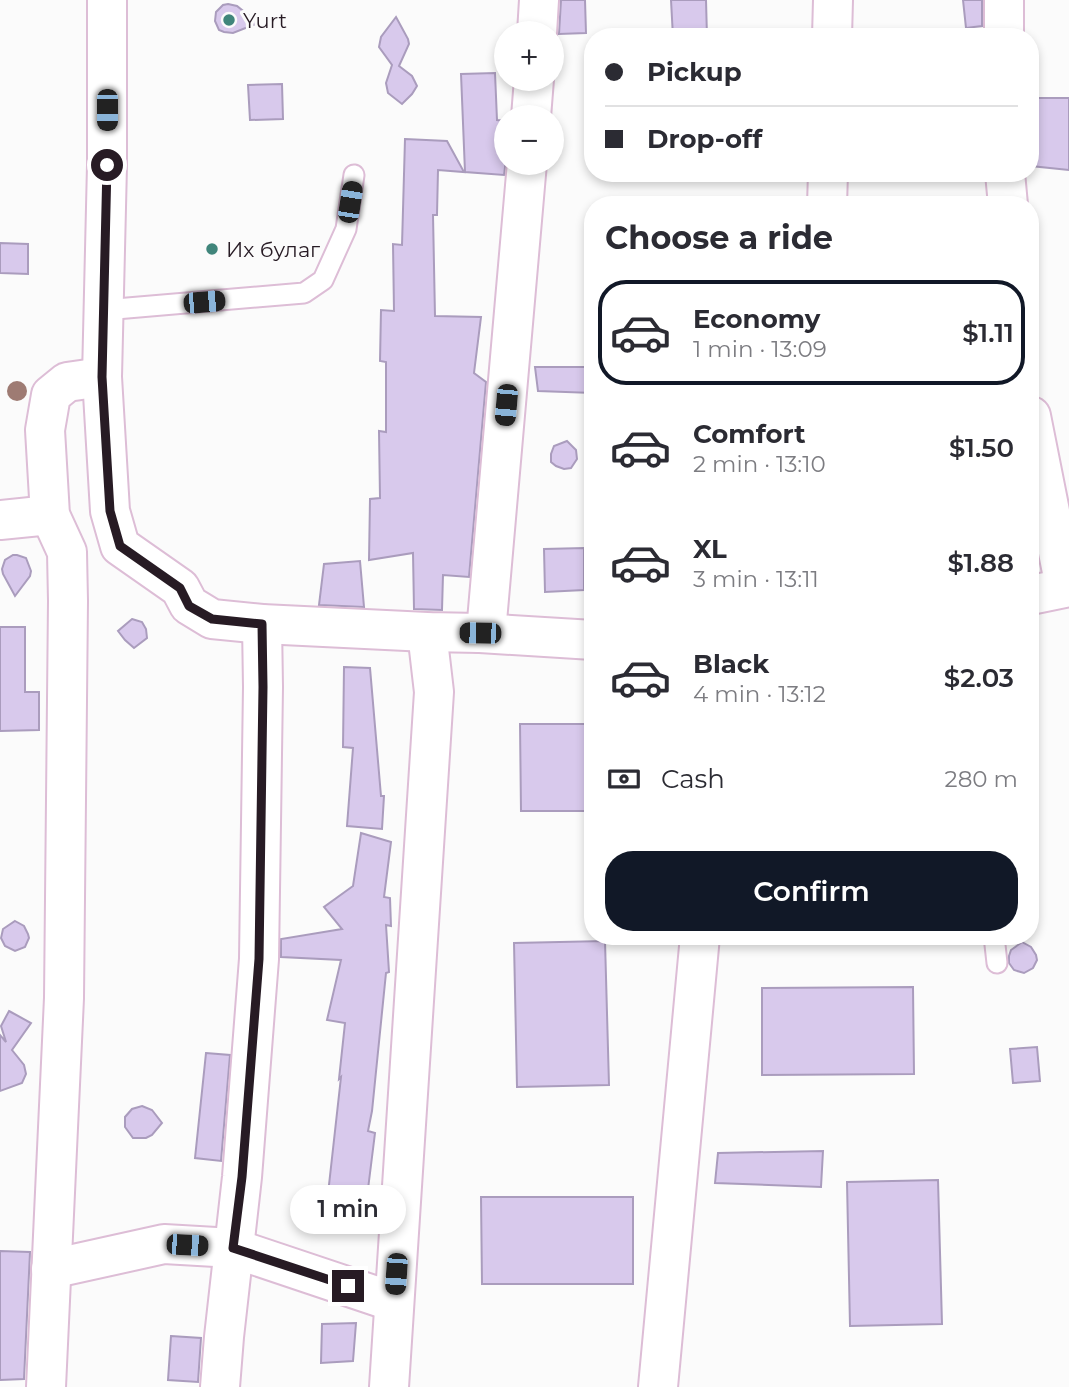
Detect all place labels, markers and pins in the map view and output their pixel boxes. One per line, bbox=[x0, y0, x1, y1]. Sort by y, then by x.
place label: Yurt bbox=[243, 8, 287, 33]
marker: Yurt bbox=[221, 12, 237, 28]
place label: Их булаг bbox=[226, 237, 320, 262]
marker: Их булаг bbox=[204, 241, 220, 257]

